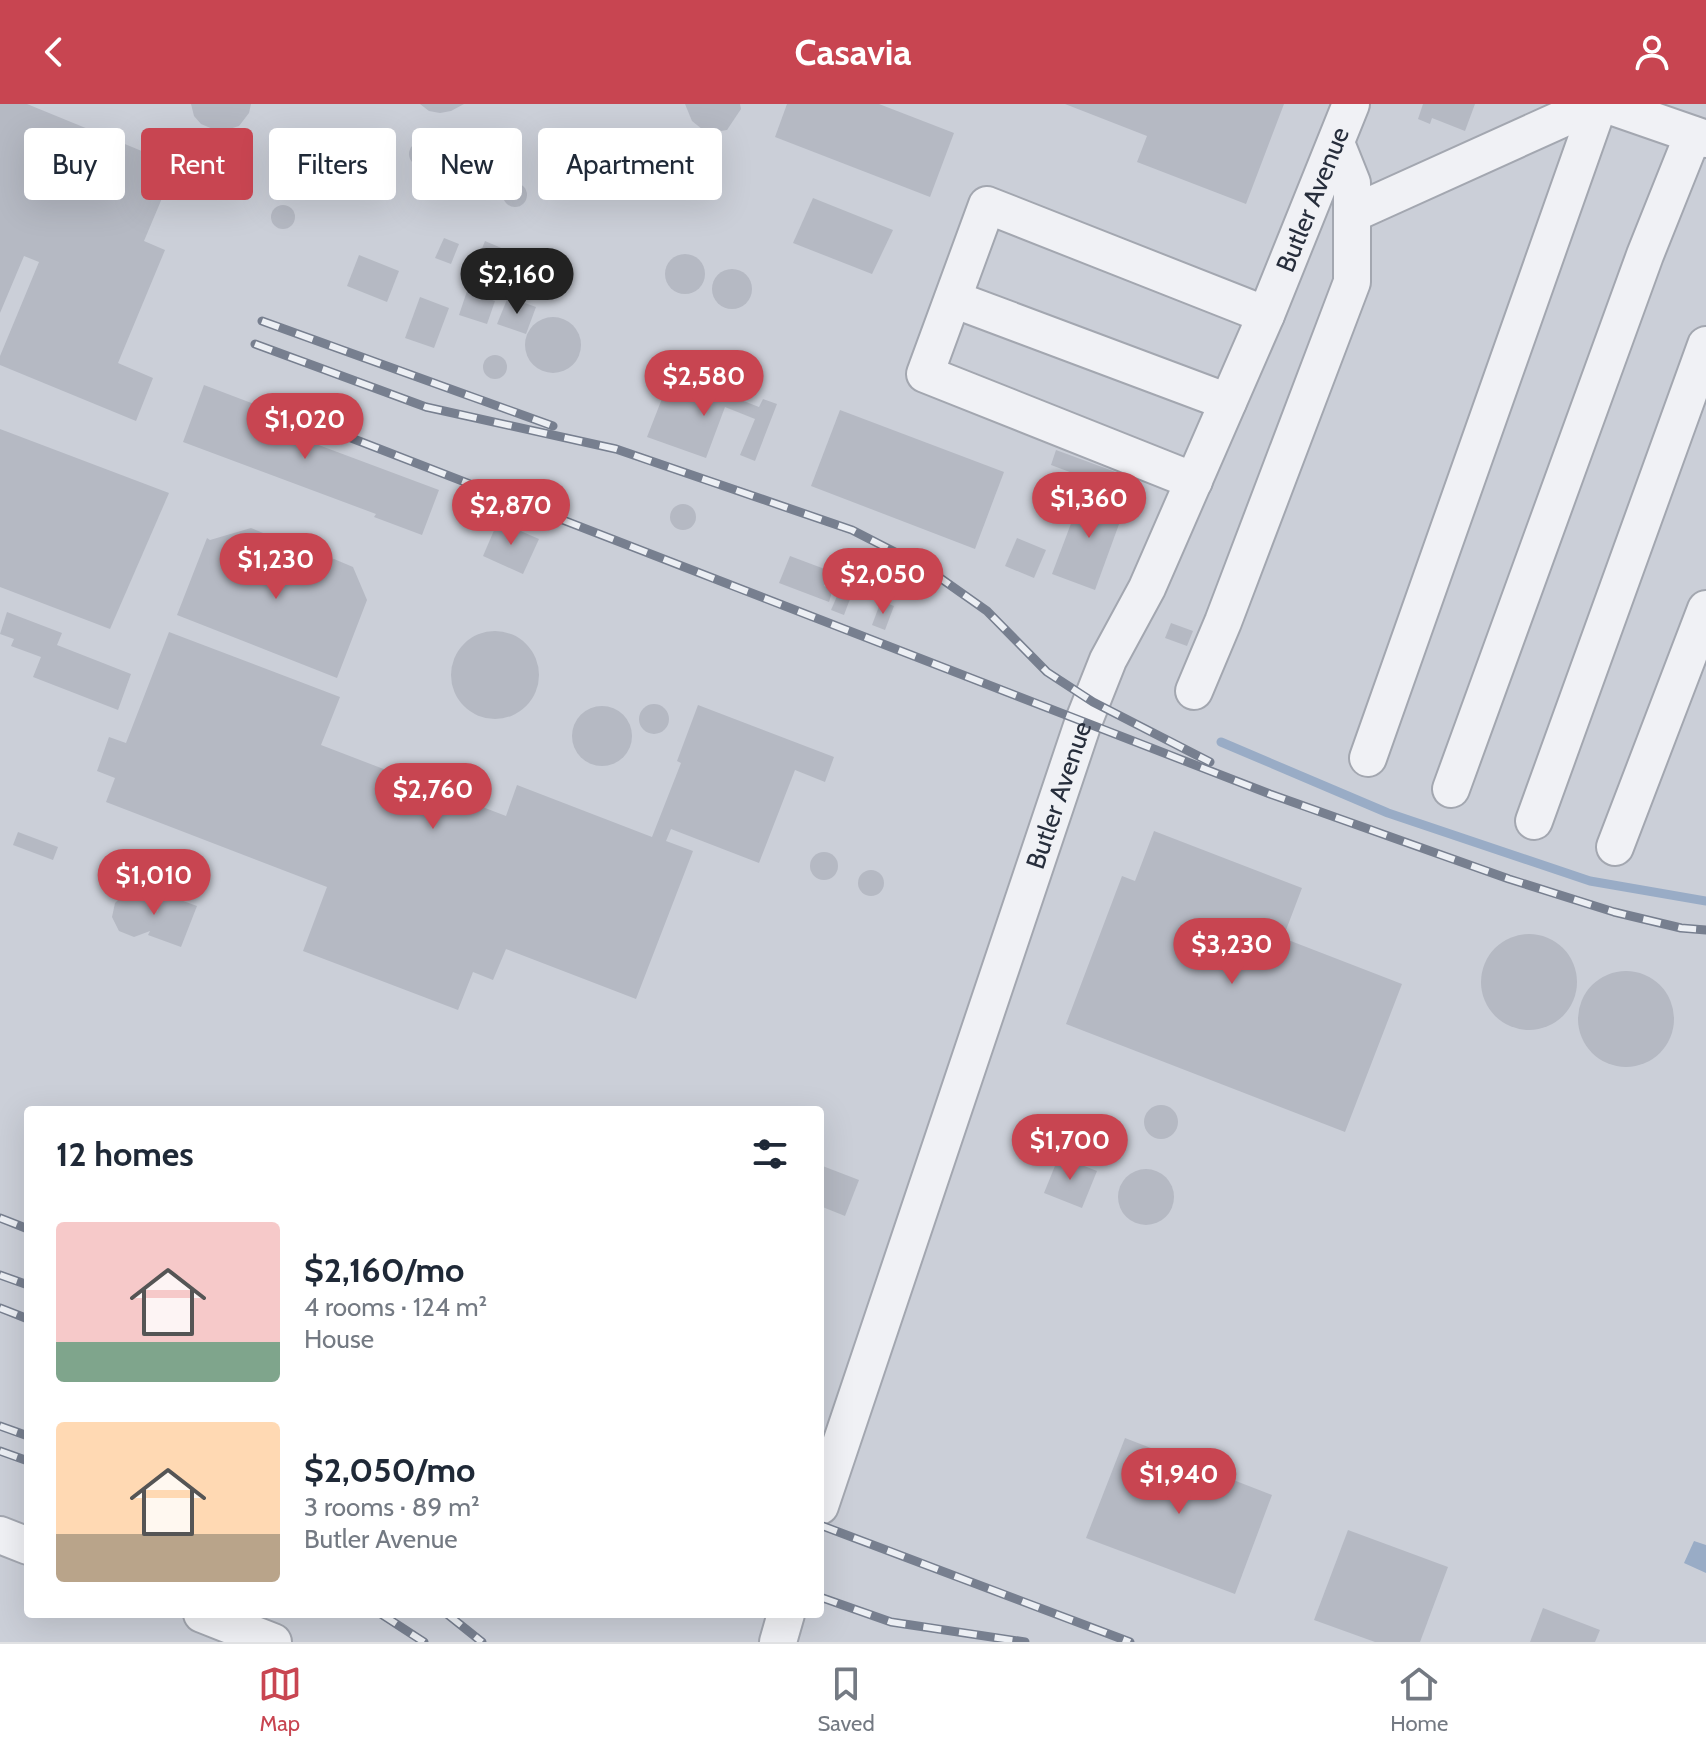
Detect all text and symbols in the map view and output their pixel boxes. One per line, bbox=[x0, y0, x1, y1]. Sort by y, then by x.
icon: back bbox=[32, 30, 76, 74]
text: Casavia bbox=[795, 30, 911, 74]
icon: person bbox=[1630, 30, 1674, 74]
street label: Butler Avenue bbox=[1269, 122, 1356, 277]
chip: Buy bbox=[24, 128, 125, 200]
chip: Rent bbox=[141, 128, 253, 200]
chip: Filters bbox=[269, 128, 396, 200]
chip: New bbox=[412, 128, 522, 200]
chip: Apartment bbox=[538, 128, 722, 200]
pin: $2,160 bbox=[452, 248, 582, 316]
text: $2,160 bbox=[479, 258, 555, 290]
pin: $2,580 bbox=[639, 350, 769, 418]
text: $2,580 bbox=[663, 360, 745, 392]
pin: $1,020 bbox=[240, 393, 370, 461]
text: $1,020 bbox=[265, 403, 345, 435]
pin: $1,360 bbox=[1024, 472, 1154, 540]
pin: $2,870 bbox=[446, 479, 576, 547]
text: $1,360 bbox=[1050, 482, 1128, 514]
text: $2,870 bbox=[470, 489, 552, 521]
pin: $1,230 bbox=[211, 533, 341, 601]
text: $1,230 bbox=[238, 543, 314, 575]
pin: $2,050 bbox=[818, 548, 948, 616]
text: $2,050 bbox=[840, 558, 926, 590]
street label: Butler Avenue bbox=[1019, 717, 1098, 873]
pin: $2,760 bbox=[368, 763, 498, 831]
text: $2,760 bbox=[393, 773, 473, 805]
pin: $1,010 bbox=[89, 849, 219, 917]
text: $1,010 bbox=[116, 859, 192, 891]
pin: $3,230 bbox=[1167, 918, 1297, 986]
text: $3,230 bbox=[1191, 928, 1273, 960]
pin: $1,700 bbox=[1005, 1114, 1135, 1182]
text: $1,700 bbox=[1030, 1124, 1110, 1156]
icon: filters bbox=[748, 1132, 792, 1176]
text: 12 homes bbox=[56, 1133, 194, 1175]
text: $2,160/mo bbox=[304, 1249, 464, 1291]
icon: home bbox=[120, 1254, 216, 1350]
text: 4 rooms · 124 m² bbox=[304, 1291, 487, 1323]
text: House bbox=[304, 1323, 374, 1355]
pin: $1,940 bbox=[1114, 1448, 1244, 1516]
text: $2,050/mo bbox=[304, 1449, 475, 1491]
icon: home bbox=[120, 1454, 216, 1550]
text: $1,940 bbox=[1139, 1458, 1219, 1490]
text: 3 rooms · 89 m² bbox=[304, 1491, 480, 1523]
text: Butler Avenue bbox=[304, 1523, 458, 1555]
tab: Map bbox=[258, 1662, 302, 1737]
tab: Saved bbox=[817, 1662, 875, 1737]
tab: Home bbox=[1390, 1662, 1448, 1737]

